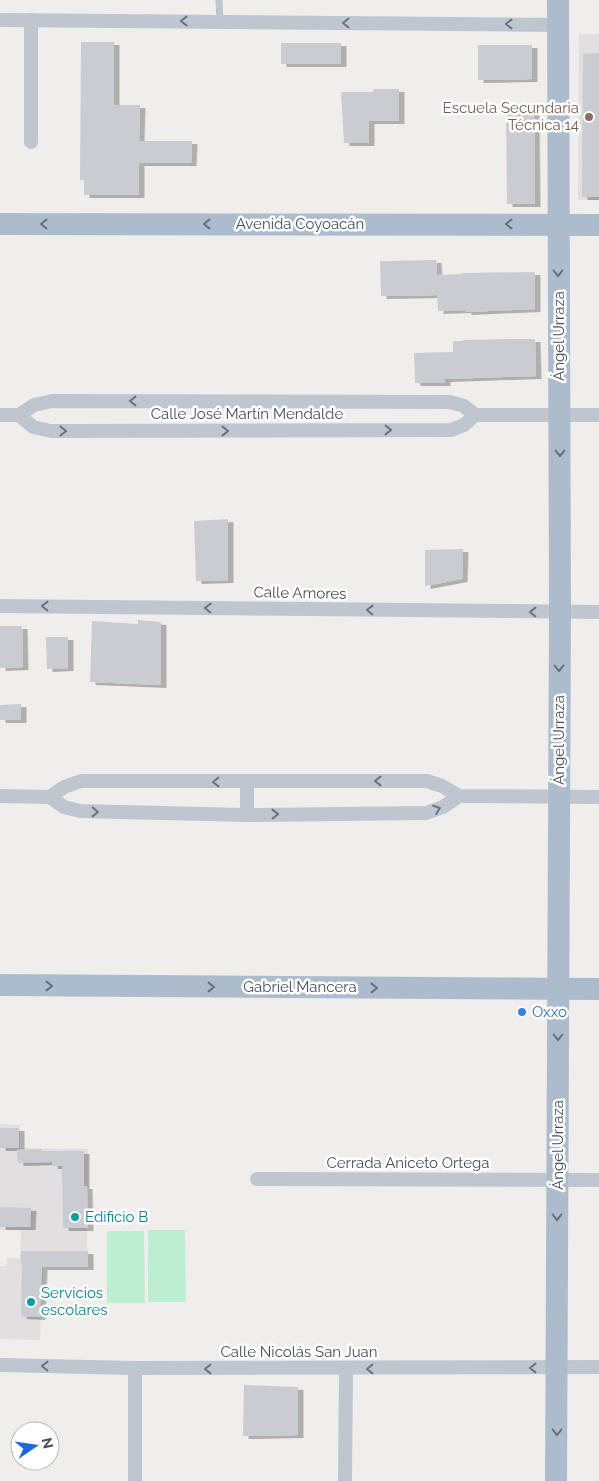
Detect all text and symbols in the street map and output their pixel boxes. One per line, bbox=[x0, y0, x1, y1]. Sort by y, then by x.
one-way arrow bbox=[180, 16, 188, 27]
one-way arrow bbox=[342, 18, 350, 28]
one-way arrow bbox=[505, 19, 512, 29]
place label: Escuela Secundaria Técnica 14 bbox=[443, 99, 579, 134]
marker: Escuela Secundaria Técnica 14 bbox=[583, 111, 595, 123]
street label: Avenida Coyoacán bbox=[236, 215, 364, 233]
one-way arrow bbox=[40, 219, 48, 229]
one-way arrow bbox=[203, 219, 210, 229]
one-way arrow bbox=[505, 219, 513, 229]
one-way arrow bbox=[553, 269, 564, 277]
street label: Ángel Urraza bbox=[550, 291, 568, 381]
one-way arrow bbox=[129, 396, 136, 406]
street label: Calle José Martín Mendalde bbox=[151, 405, 343, 423]
one-way arrow bbox=[384, 425, 392, 435]
one-way arrow bbox=[59, 426, 67, 436]
one-way arrow bbox=[222, 426, 229, 436]
one-way arrow bbox=[554, 449, 565, 457]
street label: Calle Amores bbox=[253, 583, 347, 603]
one-way arrow bbox=[41, 601, 49, 611]
one-way arrow bbox=[204, 603, 212, 613]
one-way arrow bbox=[366, 605, 374, 615]
one-way arrow bbox=[529, 607, 536, 617]
one-way arrow bbox=[554, 664, 564, 672]
street label: Ángel Urraza bbox=[550, 695, 568, 785]
one-way arrow bbox=[374, 776, 382, 786]
one-way arrow bbox=[212, 777, 220, 787]
one-way arrow bbox=[432, 805, 440, 815]
one-way arrow bbox=[92, 807, 99, 817]
one-way arrow bbox=[271, 809, 279, 819]
street label: Gabriel Mancera bbox=[243, 978, 357, 996]
one-way arrow bbox=[45, 981, 53, 991]
one-way arrow bbox=[208, 982, 215, 992]
one-way arrow bbox=[370, 983, 378, 993]
place label: Oxxo bbox=[532, 1003, 567, 1021]
marker: Oxxo bbox=[516, 1006, 528, 1018]
one-way arrow bbox=[553, 1034, 563, 1042]
street label: Ángel Urraza bbox=[549, 1100, 567, 1190]
street label: Cerrada Aniceto Ortega bbox=[327, 1154, 489, 1172]
place label: Edificio B bbox=[85, 1208, 148, 1226]
marker: Edificio B bbox=[69, 1211, 81, 1223]
one-way arrow bbox=[552, 1214, 562, 1222]
place label: Servicios escolares bbox=[41, 1284, 107, 1319]
marker: Servicios escolares bbox=[25, 1296, 37, 1308]
street label: Calle Nicolás San Juan bbox=[221, 1343, 377, 1361]
one-way arrow bbox=[41, 1361, 49, 1371]
one-way arrow bbox=[529, 1363, 536, 1373]
one-way arrow bbox=[204, 1364, 212, 1374]
one-way arrow bbox=[366, 1364, 374, 1374]
north arrow bbox=[10, 1421, 60, 1471]
one-way arrow bbox=[552, 1429, 562, 1437]
text: N bbox=[39, 1436, 57, 1450]

